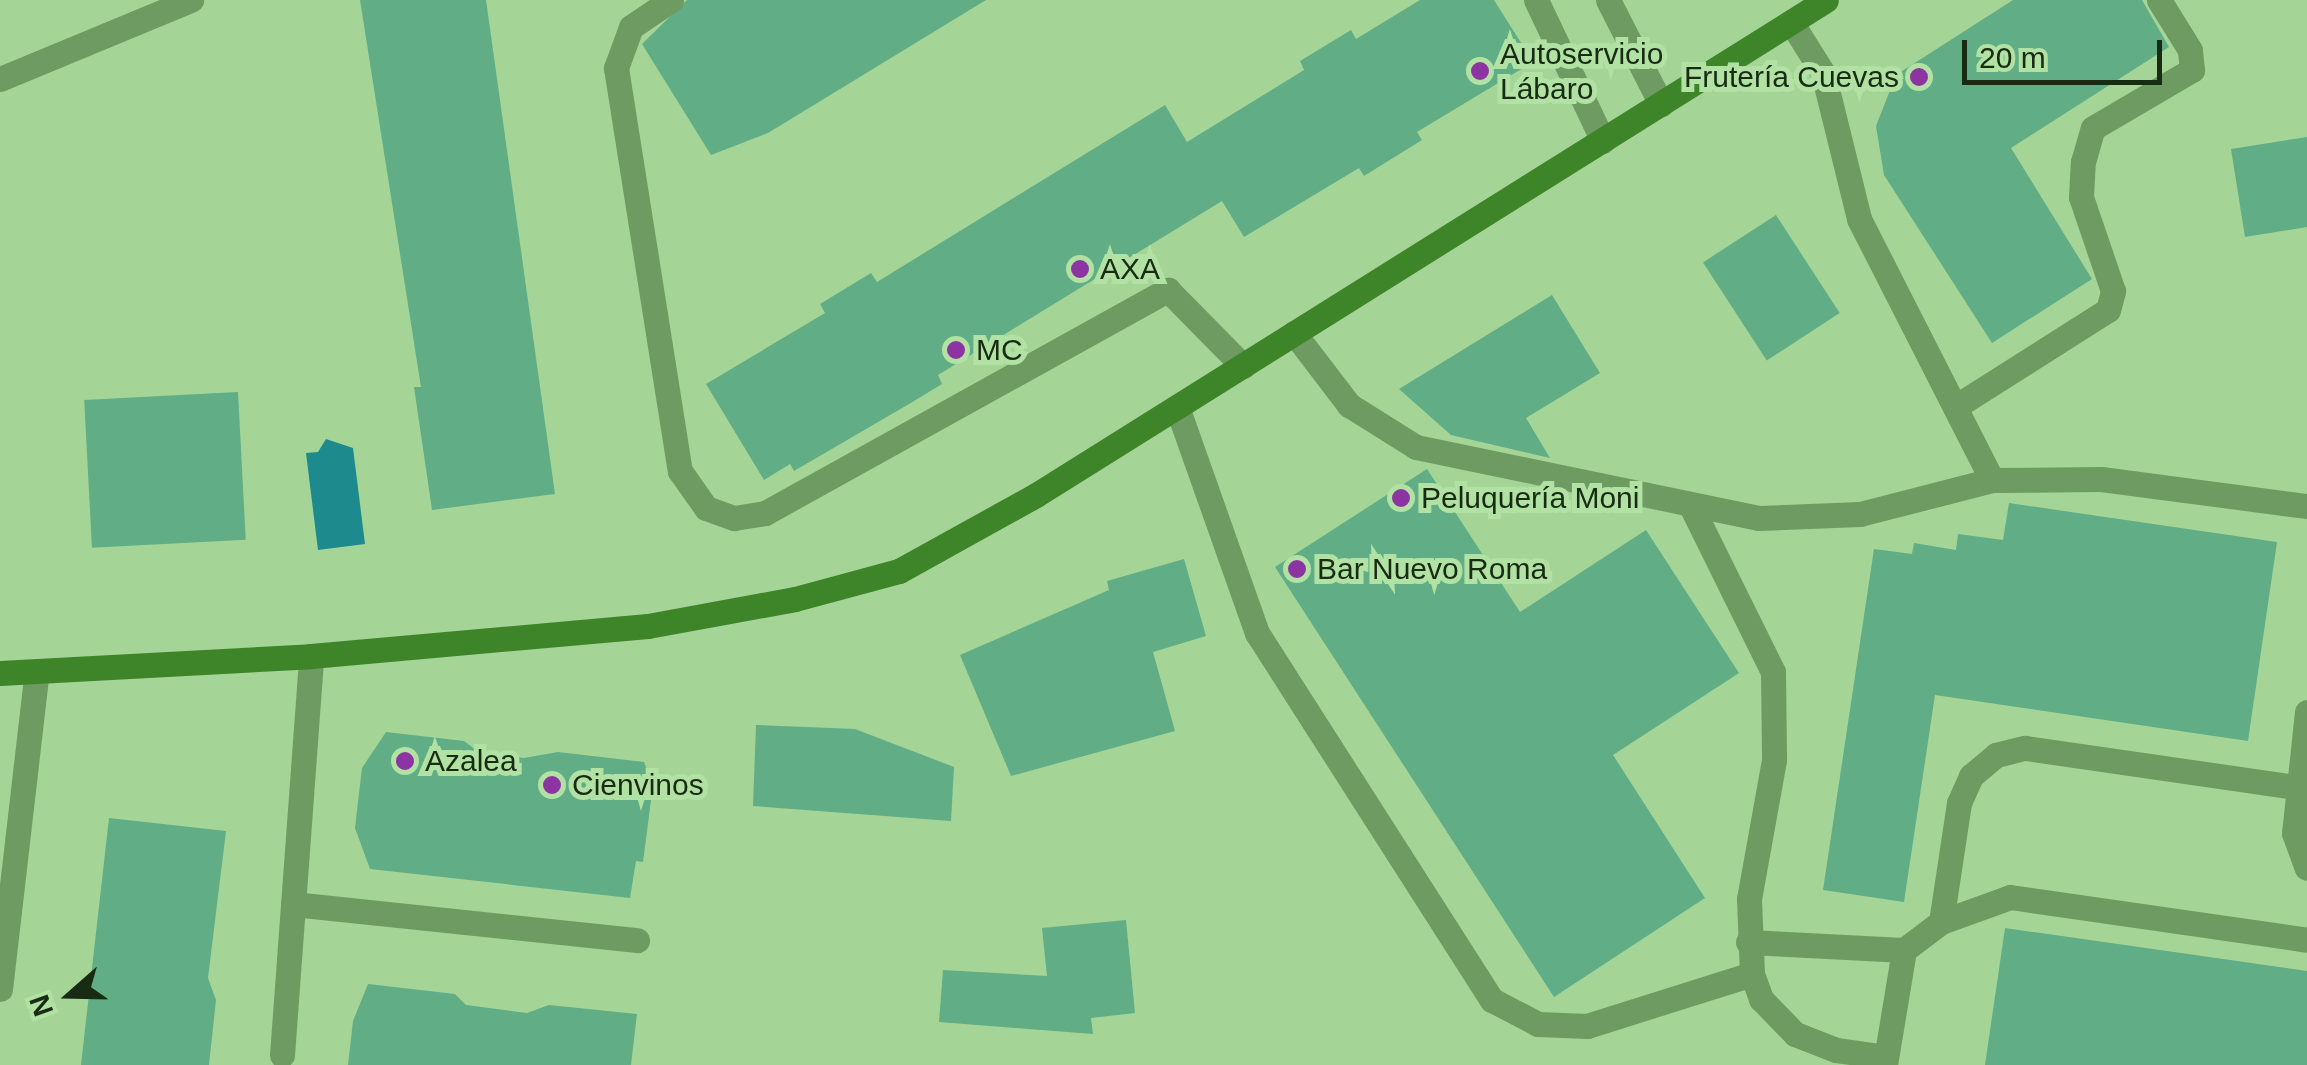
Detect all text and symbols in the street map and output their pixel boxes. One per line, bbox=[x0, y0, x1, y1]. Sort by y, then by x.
scale bar bbox=[1967, 20, 2167, 82]
place label: Autoservicio Lábaro bbox=[1500, 36, 1663, 106]
text: 20 m bbox=[1979, 41, 2046, 74]
place label: Frutería Cuevas bbox=[1684, 59, 1899, 95]
marker: Autoservicio Lábaro bbox=[1469, 60, 1491, 82]
marker: Frutería Cuevas bbox=[1908, 66, 1930, 88]
place label: AXA bbox=[1100, 251, 1160, 287]
marker: AXA bbox=[1069, 258, 1091, 280]
place label: MC bbox=[976, 332, 1023, 368]
marker: MC bbox=[945, 339, 967, 361]
place label: Peluquería Moni bbox=[1421, 480, 1639, 516]
marker: Peluquería Moni bbox=[1390, 487, 1412, 509]
place label: Bar Nuevo Roma bbox=[1317, 551, 1547, 587]
marker: Bar Nuevo Roma bbox=[1286, 558, 1308, 580]
place label: Azalea bbox=[425, 743, 517, 779]
marker: Azalea bbox=[394, 750, 416, 772]
place label: Cienvinos bbox=[572, 767, 704, 803]
marker: Cienvinos bbox=[541, 774, 563, 796]
north arrow bbox=[20, 945, 120, 1045]
text: N bbox=[23, 991, 59, 1020]

